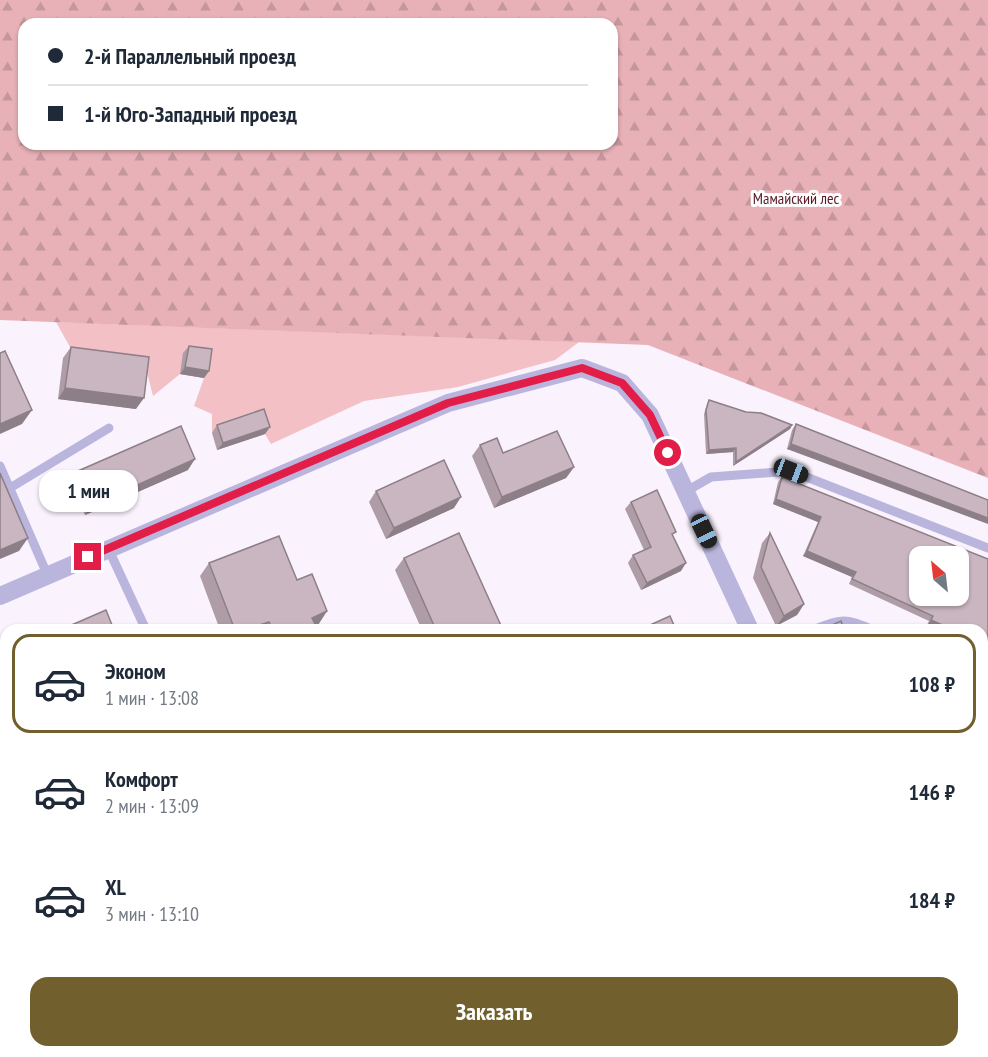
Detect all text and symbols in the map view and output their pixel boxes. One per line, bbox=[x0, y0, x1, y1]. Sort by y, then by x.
text: 2-й Параллельный проезд bbox=[84, 42, 296, 70]
text: 1-й Юго-Западный проезд bbox=[84, 100, 297, 128]
park label: Мамайский лес bbox=[753, 188, 839, 208]
route start bbox=[654, 439, 681, 466]
car bbox=[771, 456, 811, 486]
callout: 1 мин bbox=[38, 470, 138, 512]
text: 1 мин bbox=[67, 478, 110, 504]
car bbox=[688, 511, 720, 551]
route end bbox=[74, 543, 101, 570]
north arrow bbox=[909, 546, 969, 606]
map controls bbox=[909, 546, 969, 606]
icon: car bbox=[33, 657, 87, 711]
text: Эконом bbox=[105, 657, 166, 685]
text: 108 ₽ bbox=[908, 670, 955, 698]
text: 1 мин · 13:08 bbox=[105, 685, 199, 711]
icon: car bbox=[33, 765, 87, 819]
text: Комфорт bbox=[105, 765, 178, 793]
text: 146 ₽ bbox=[908, 778, 955, 806]
text: 2 мин · 13:09 bbox=[105, 793, 199, 819]
icon: car bbox=[33, 873, 87, 927]
text: XL bbox=[105, 873, 126, 901]
text: 184 ₽ bbox=[908, 886, 955, 914]
text: 3 мин · 13:10 bbox=[105, 901, 199, 927]
button: Заказать bbox=[30, 977, 958, 1046]

